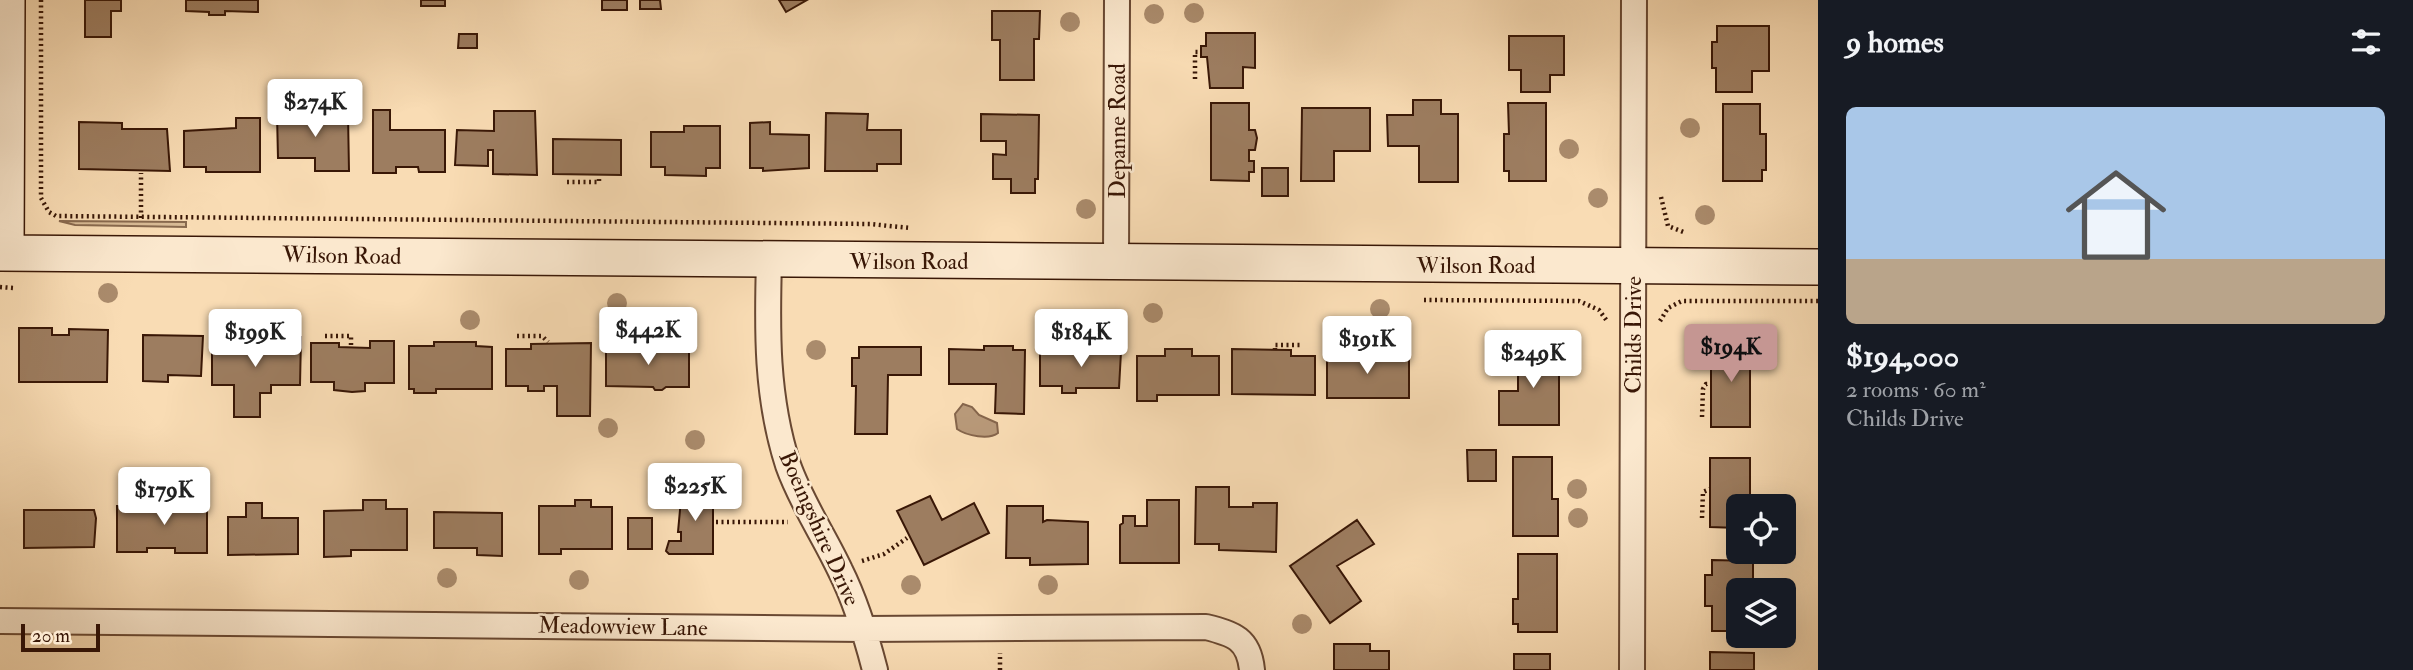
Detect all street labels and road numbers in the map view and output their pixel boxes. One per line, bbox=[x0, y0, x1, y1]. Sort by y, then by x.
street label: Depanne Road bbox=[1103, 63, 1133, 199]
street label: Wilson Road bbox=[281, 240, 402, 271]
street label: Wilson Road bbox=[848, 247, 969, 276]
street label: Wilson Road bbox=[1415, 251, 1536, 280]
street label: Childs Drive bbox=[1619, 276, 1648, 394]
street label: Boeingshire Drive bbox=[772, 446, 867, 611]
street label: Meadowview Lane bbox=[538, 611, 708, 642]

